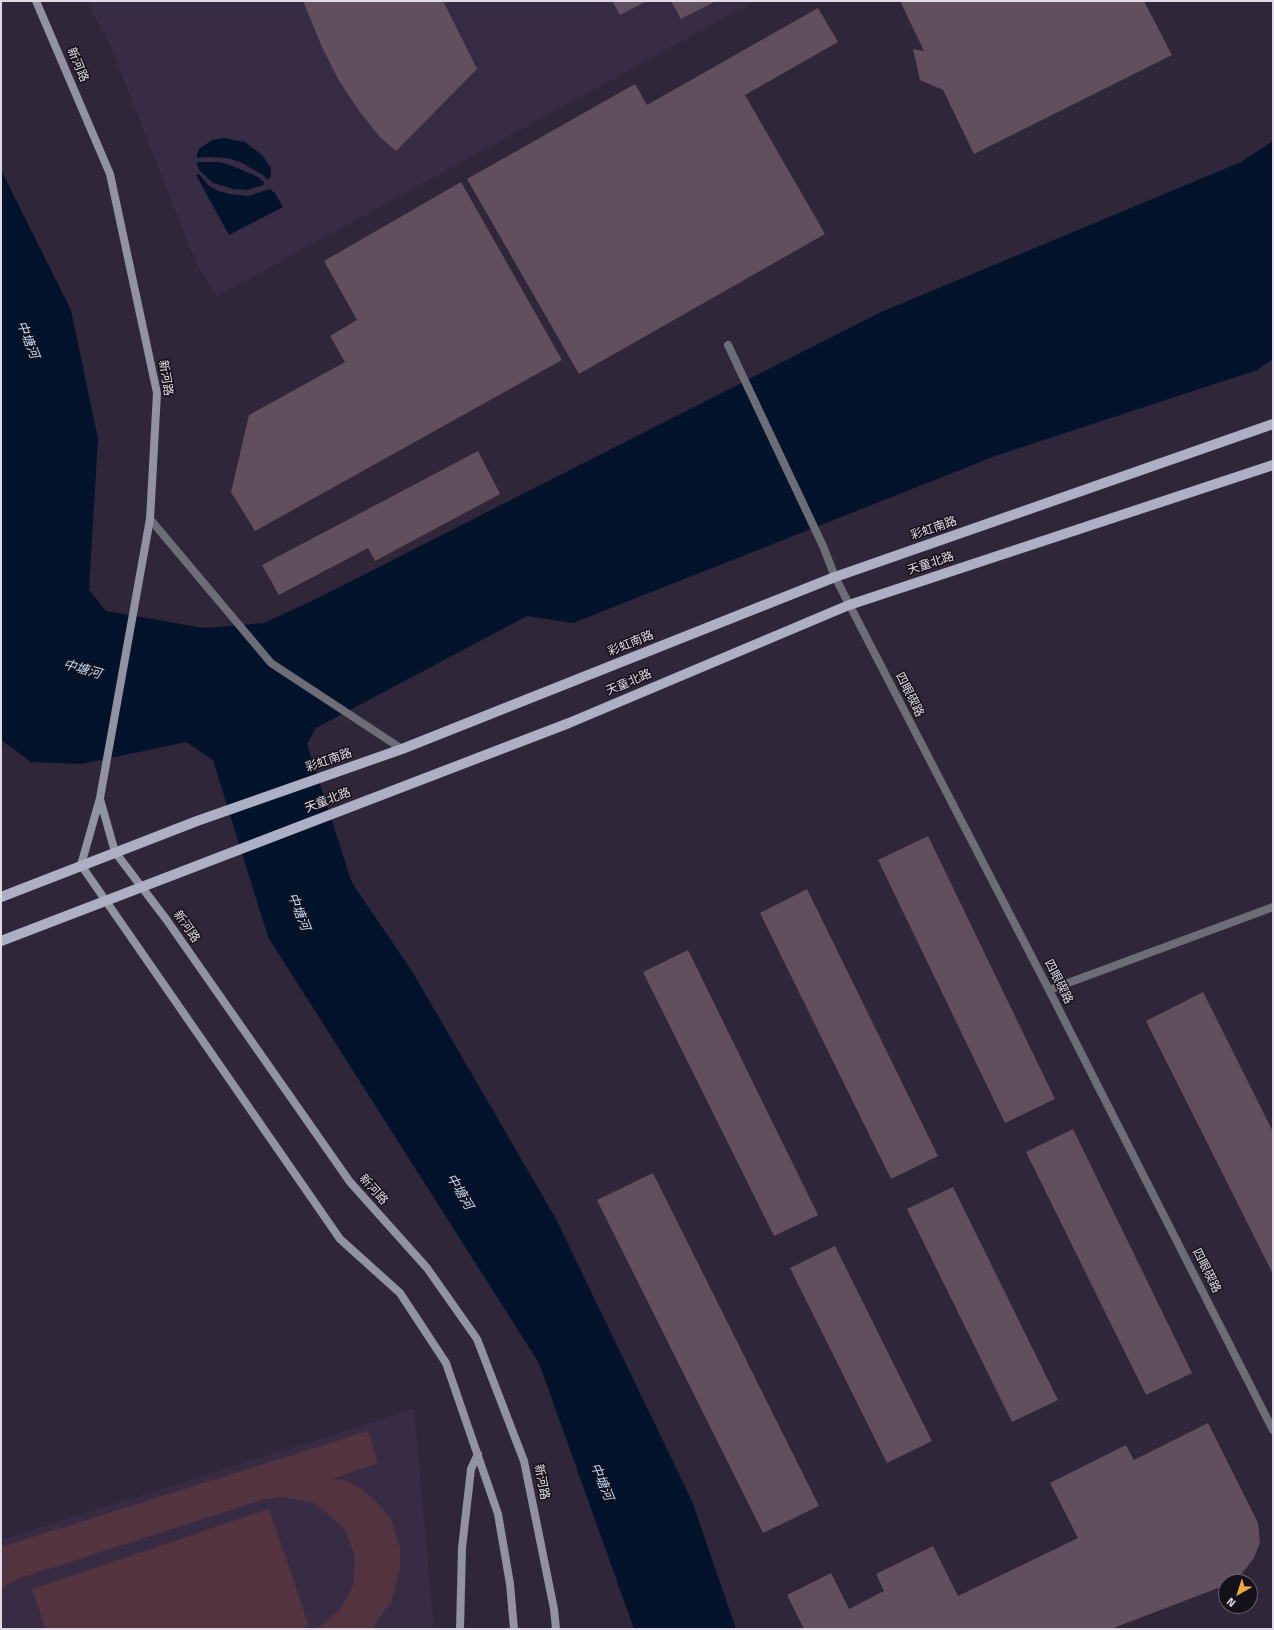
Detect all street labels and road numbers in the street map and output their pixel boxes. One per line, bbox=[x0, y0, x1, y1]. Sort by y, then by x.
street label: 新河路 bbox=[63, 46, 91, 84]
street label: 新河路 bbox=[155, 359, 175, 397]
street label: 彩虹南路 bbox=[909, 514, 959, 544]
street label: 天童北路 bbox=[906, 550, 956, 578]
street label: 彩虹南路 bbox=[606, 628, 656, 660]
street label: 天童北路 bbox=[604, 667, 654, 699]
street label: 四眼碶路 bbox=[892, 670, 926, 720]
street label: 彩虹南路 bbox=[304, 746, 354, 776]
street label: 天童北路 bbox=[303, 786, 353, 816]
street label: 新河路 bbox=[170, 908, 202, 946]
street label: 四眼碶路 bbox=[1041, 957, 1075, 1007]
street label: 新河路 bbox=[356, 1172, 390, 1208]
street label: 四眼碶路 bbox=[1189, 1246, 1223, 1296]
street label: 新河路 bbox=[530, 1463, 552, 1501]

